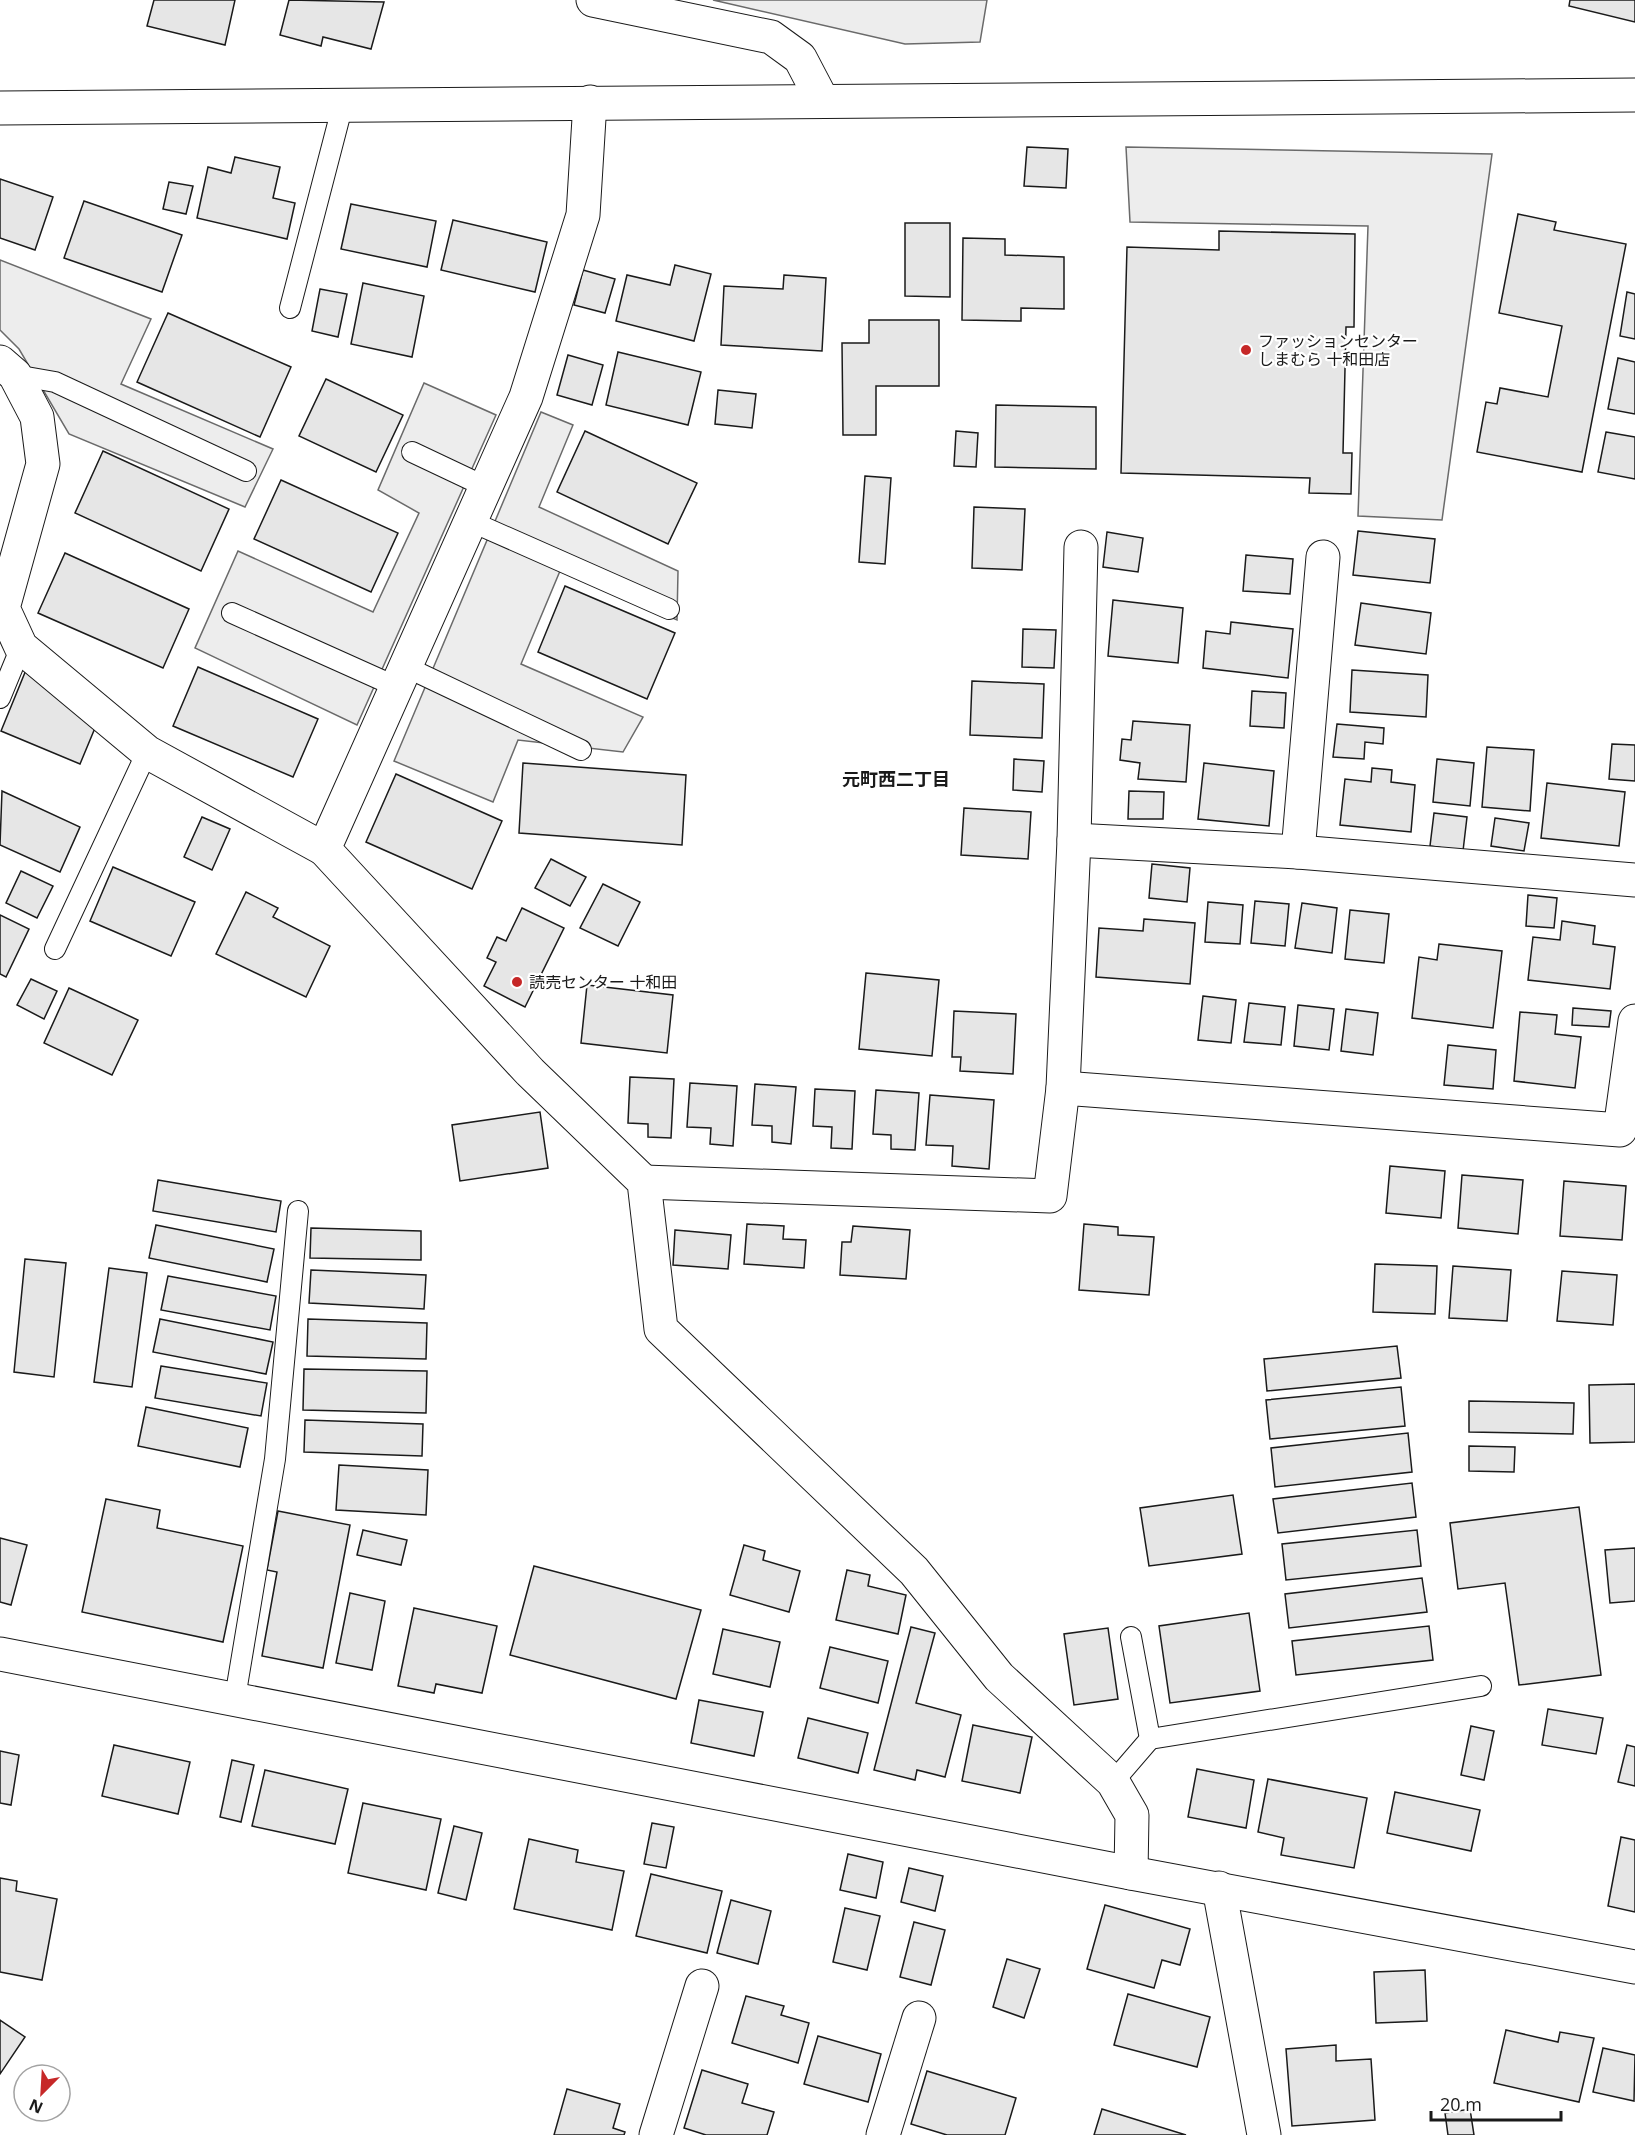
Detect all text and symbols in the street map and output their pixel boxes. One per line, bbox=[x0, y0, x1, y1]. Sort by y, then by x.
place label: ファッションセンター しまむら 十和田店 bbox=[1258, 330, 1418, 370]
marker: ファッションセンター しまむら 十和田店 bbox=[1239, 343, 1253, 357]
district label: 元町西二丁目 bbox=[842, 767, 950, 791]
place label: 読売センター 十和田 bbox=[529, 971, 677, 993]
marker: 読売センター 十和田 bbox=[510, 975, 524, 989]
north arrow bbox=[12, 2063, 72, 2123]
scale bar bbox=[1431, 2084, 1562, 2122]
text: 20 m bbox=[1440, 2092, 1482, 2116]
text: N bbox=[25, 2094, 46, 2119]

